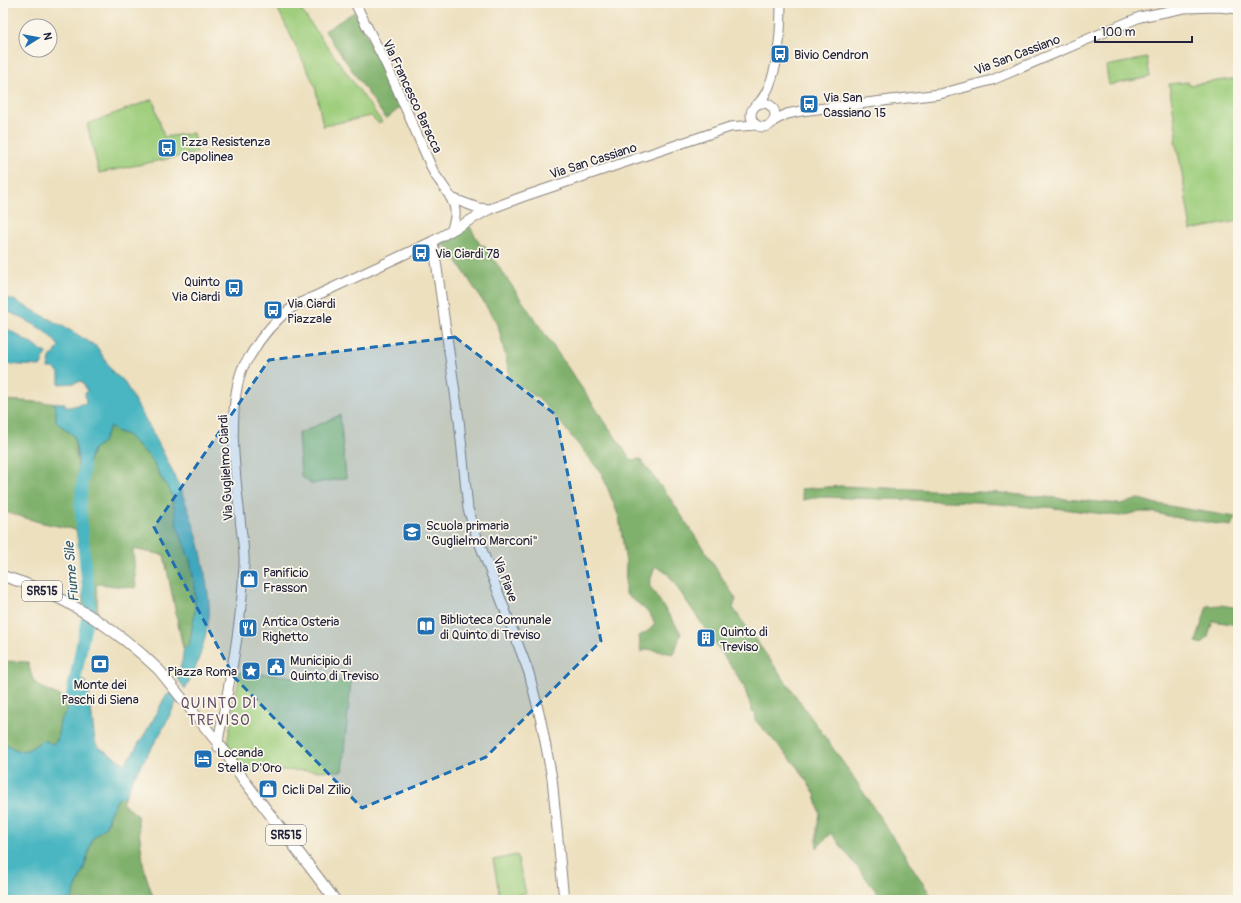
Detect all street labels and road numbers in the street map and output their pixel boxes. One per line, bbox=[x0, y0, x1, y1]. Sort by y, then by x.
street label: Via San Cassiano bbox=[972, 31, 1063, 79]
street label: Via Francesco Baracca bbox=[379, 37, 445, 156]
street label: Via San Cassiano bbox=[548, 139, 639, 183]
street label: Via Guglielmo Ciardi bbox=[215, 414, 237, 521]
street label: Via Piave bbox=[489, 555, 521, 605]
road number: SR515 bbox=[22, 581, 62, 601]
road number: SR515 bbox=[266, 825, 306, 845]

